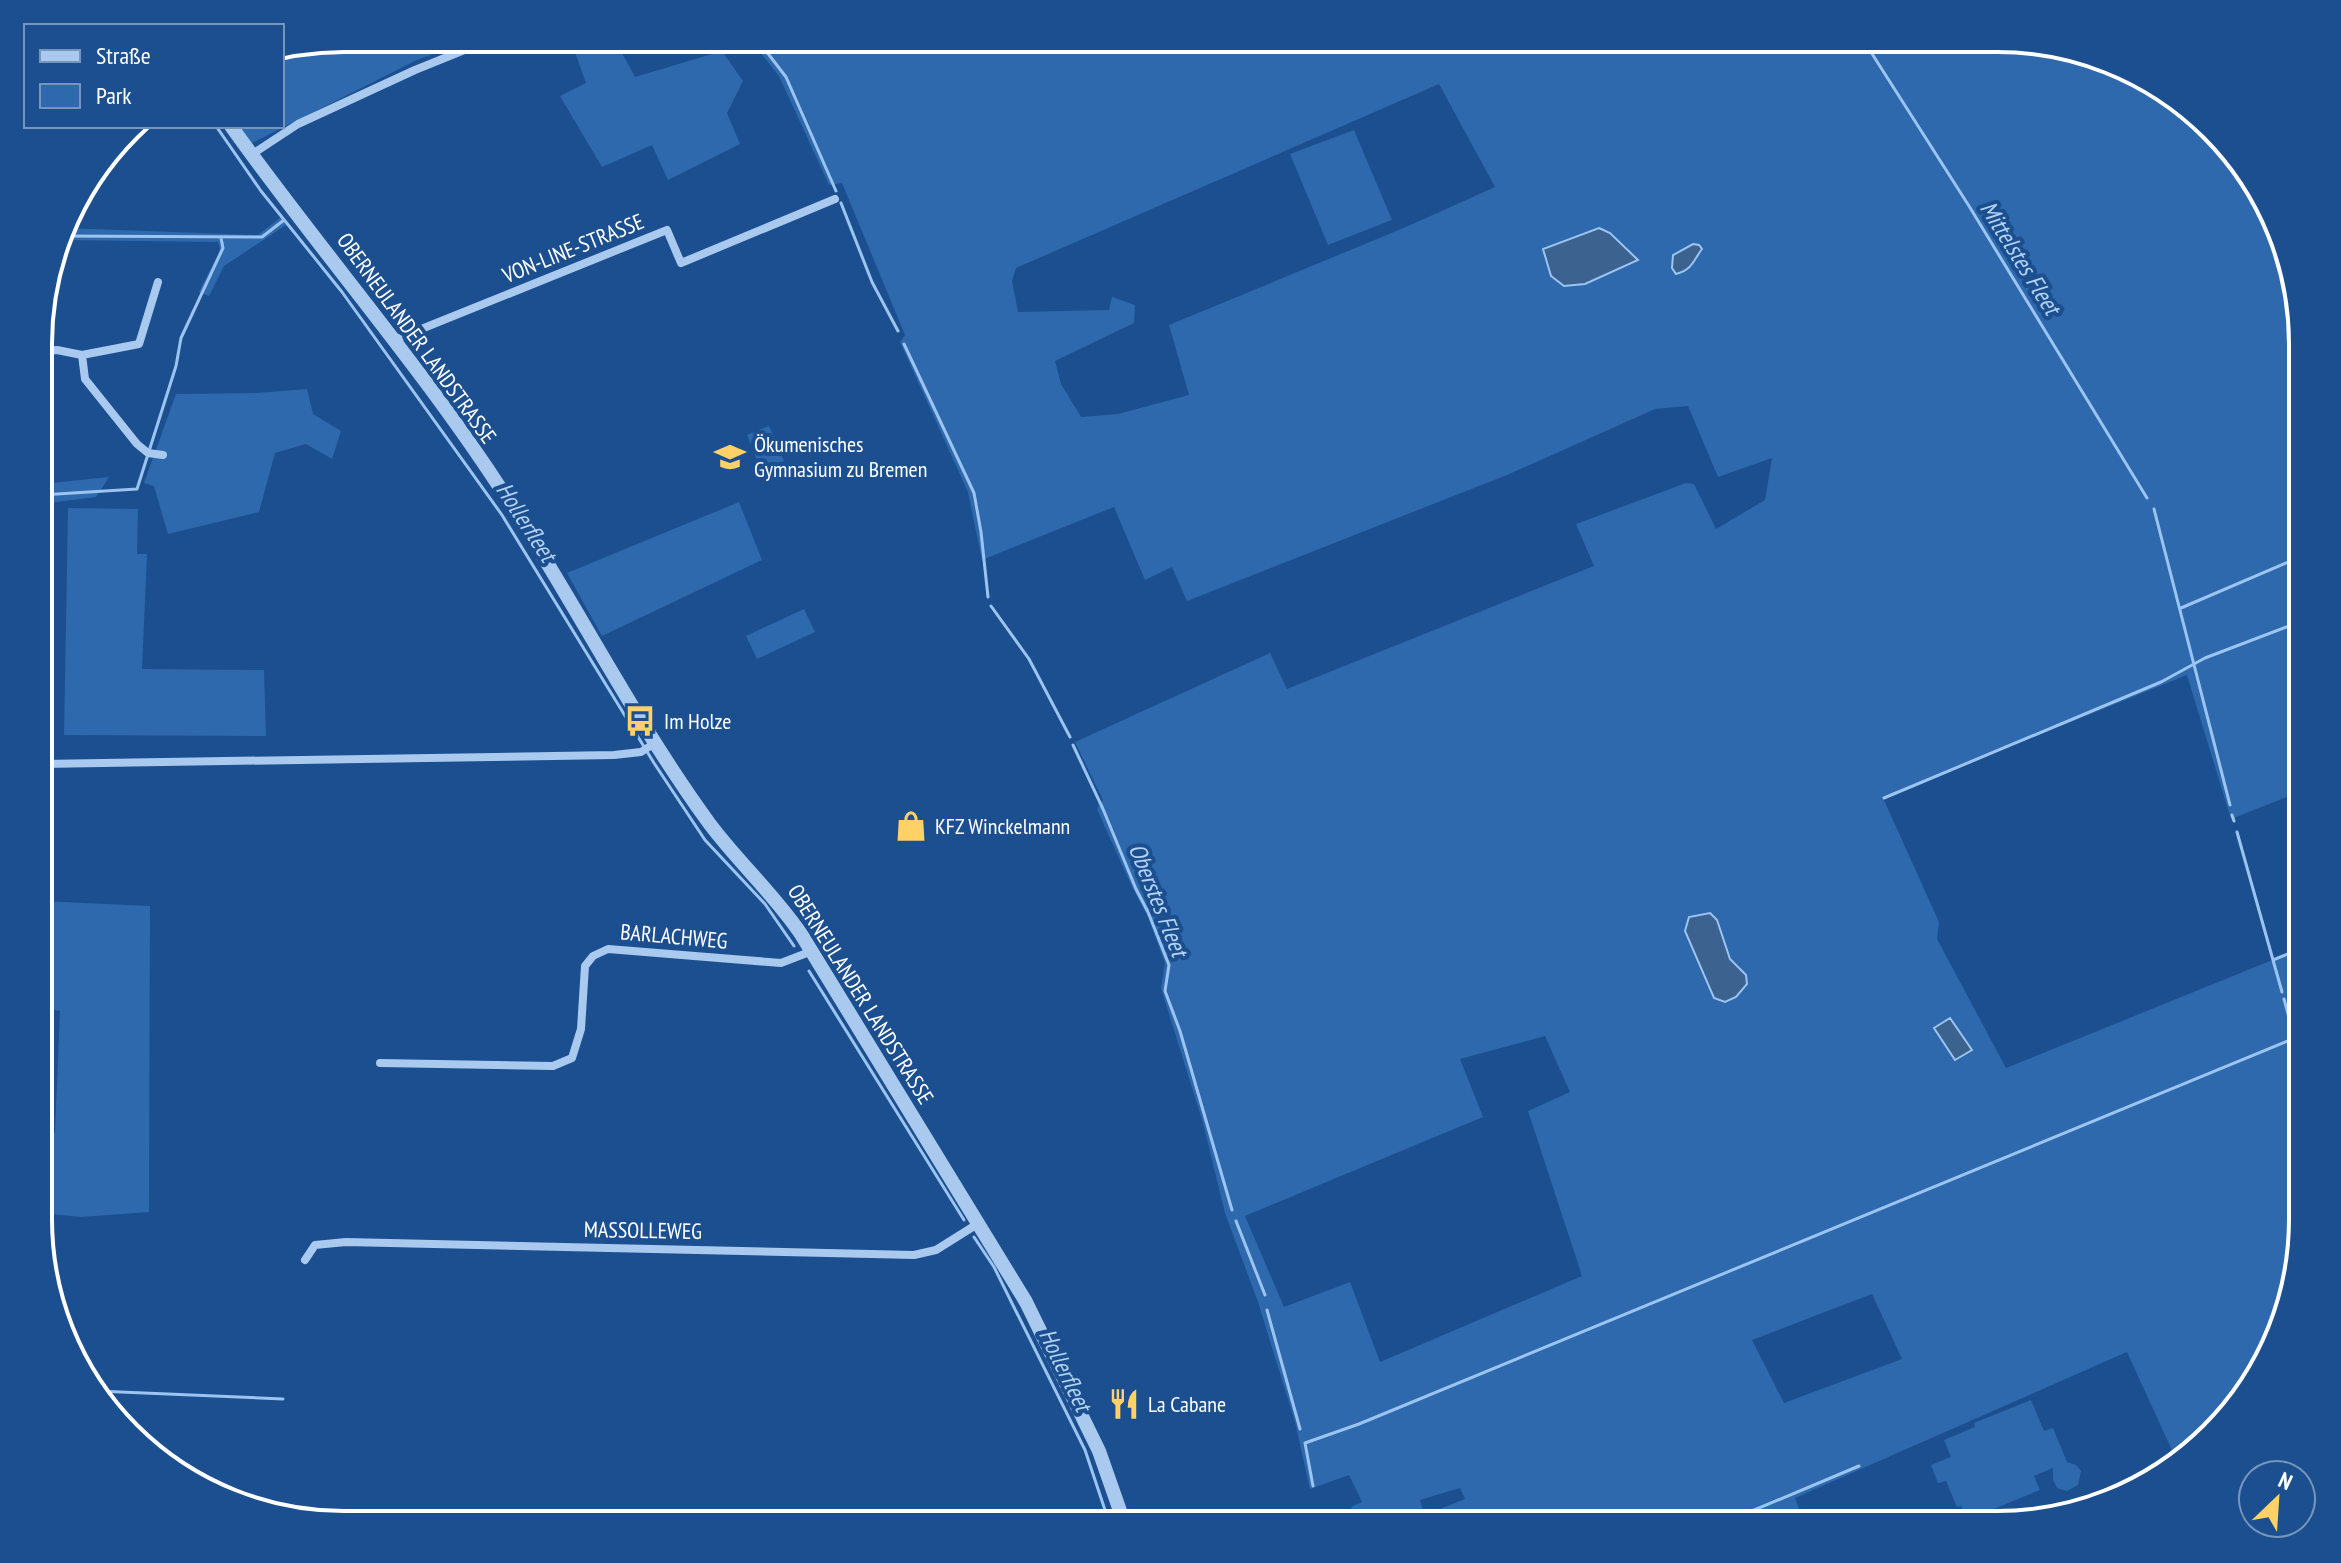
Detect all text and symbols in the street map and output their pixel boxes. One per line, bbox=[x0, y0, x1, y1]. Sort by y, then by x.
legend bbox=[24, 24, 284, 128]
text: Straße bbox=[96, 40, 151, 71]
text: Park bbox=[96, 80, 132, 111]
water label: Mittelstes Fleet bbox=[1973, 195, 2069, 322]
street label: VON-LINE-STRASSE bbox=[497, 207, 648, 289]
street label: OBERNEULANDER LANDSTRASSE bbox=[331, 227, 503, 449]
place label: Ökumenisches Gymnasium zu Bremen bbox=[754, 430, 927, 483]
school or university icon: Ökumenisches Gymnasium zu Bremen bbox=[713, 440, 747, 474]
water label: Hollerfleet bbox=[489, 476, 565, 569]
bus stop icon: Im Holze bbox=[623, 704, 657, 738]
place label: Im Holze bbox=[664, 707, 731, 735]
shop icon: KFZ Winckelmann bbox=[894, 809, 928, 843]
place label: KFZ Winckelmann bbox=[935, 812, 1070, 840]
water label: Oberstes Fleet bbox=[1122, 839, 1196, 963]
street label: OBERNEULANDER LANDSTRASSE bbox=[782, 879, 940, 1109]
street label: BARLACHWEG bbox=[619, 917, 729, 955]
street label: MASSOLLEWEG bbox=[584, 1215, 702, 1245]
water label: Hollerfleet bbox=[1032, 1323, 1100, 1418]
restaurant icon: La Cabane bbox=[1107, 1387, 1141, 1421]
place label: La Cabane bbox=[1148, 1390, 1226, 1418]
north arrow bbox=[2237, 1459, 2317, 1539]
text: N bbox=[2274, 1466, 2297, 1496]

